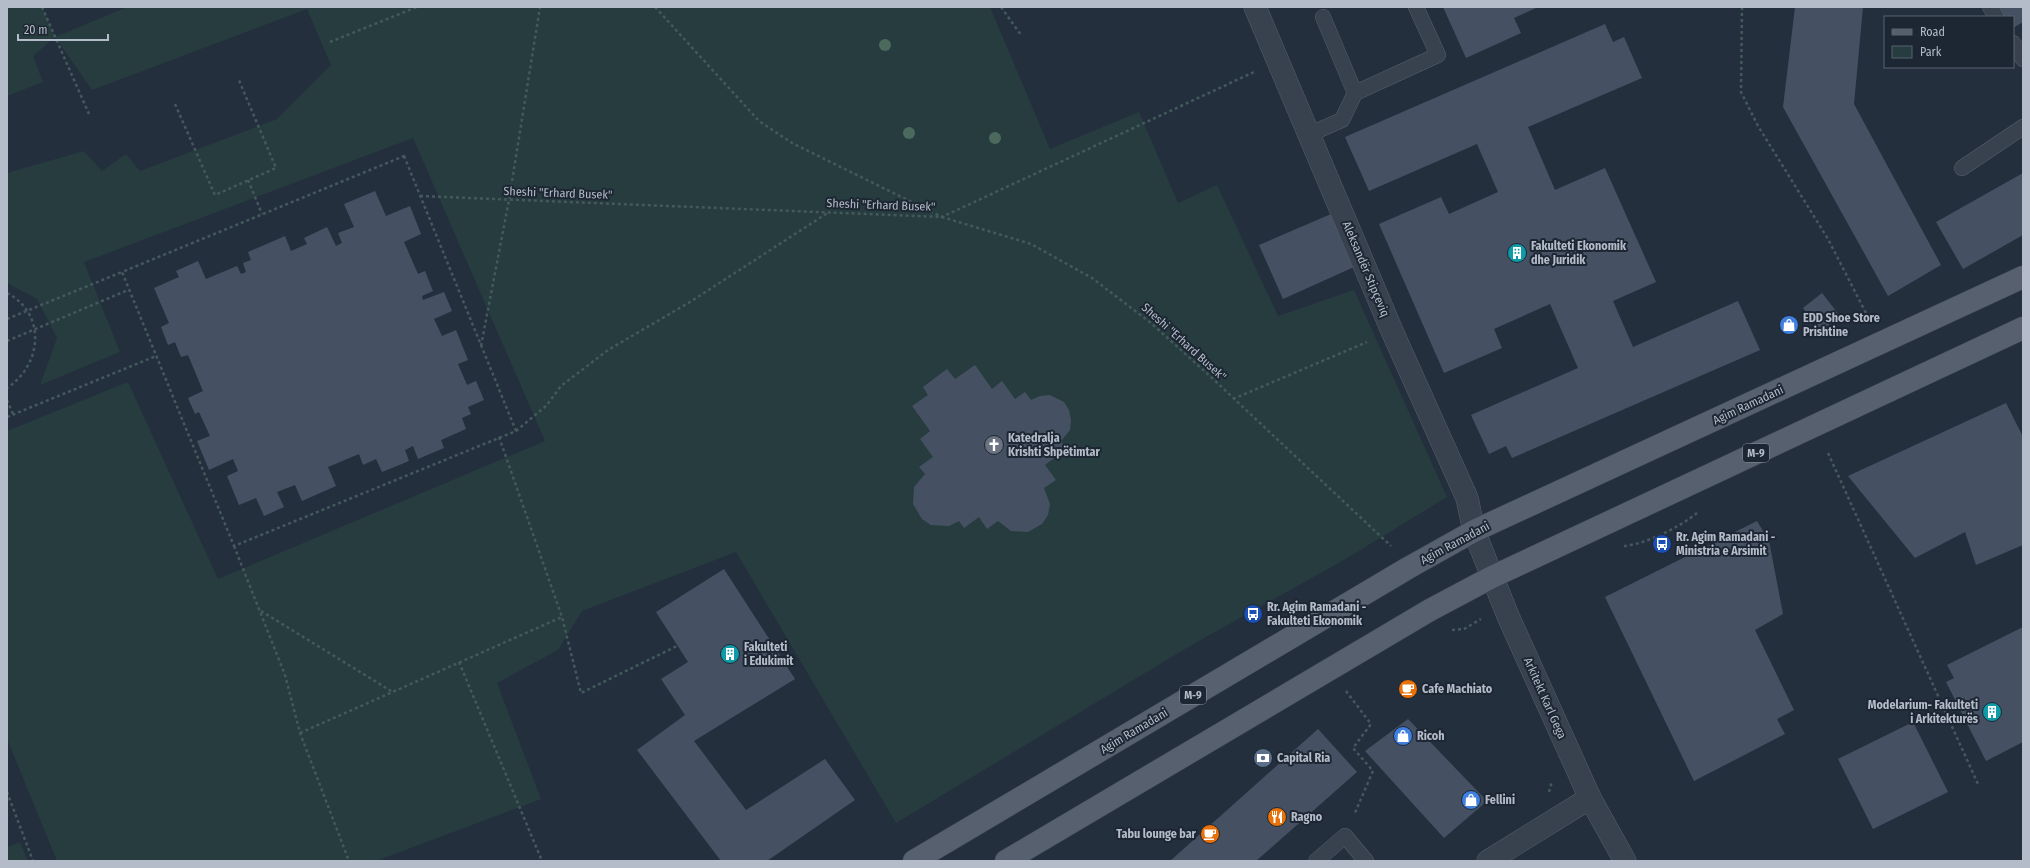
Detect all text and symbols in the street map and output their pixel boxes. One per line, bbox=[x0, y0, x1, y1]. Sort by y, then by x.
scale bar bbox=[18, 16, 108, 42]
legend bbox=[1884, 16, 2014, 68]
text: 20 m bbox=[24, 23, 48, 37]
text: Road bbox=[1920, 25, 1945, 39]
text: Park bbox=[1920, 45, 1942, 59]
street label: Sheshi "Erhard Busek" bbox=[503, 184, 613, 202]
street label: Sheshi "Erhard Busek" bbox=[826, 196, 936, 214]
street label: Aleksandër Stipçeviq bbox=[1340, 219, 1392, 319]
place label: Fakulteti Ekonomik dhe Juridik bbox=[1531, 239, 1627, 267]
building icon: Fakulteti Ekonomik dhe Juridik bbox=[1506, 242, 1528, 264]
street label: Sheshi "Erhard Busek" bbox=[1139, 300, 1229, 384]
place label: EDD Shoe Store Prishtine bbox=[1803, 311, 1880, 339]
shop icon: EDD Shoe Store Prishtine bbox=[1778, 314, 1800, 336]
street label: Agim Ramadani bbox=[1711, 383, 1785, 427]
place label: Katedralja Krishti Shpëtimtar bbox=[1008, 431, 1101, 459]
church icon: Katedralja Krishti Shpëtimtar bbox=[983, 434, 1005, 456]
road number: M-9 bbox=[1743, 444, 1769, 462]
street label: Agim Ramadani bbox=[1418, 519, 1492, 567]
place label: Rr. Agim Ramadani - Ministria e Arsimit bbox=[1676, 530, 1776, 558]
bus stop icon: Rr. Agim Ramadani - Ministria e Arsimit bbox=[1651, 533, 1673, 555]
place label: Rr. Agim Ramadani - Fakulteti Ekonomik bbox=[1267, 600, 1367, 628]
bus stop icon: Rr. Agim Ramadani - Fakulteti Ekonomik bbox=[1242, 603, 1264, 625]
place label: Fakulteti i Edukimit bbox=[744, 640, 794, 668]
building icon: Fakulteti i Edukimit bbox=[719, 643, 741, 665]
street label: Arkitekt Karl Gega bbox=[1521, 655, 1569, 741]
cafe icon: Cafe Machiato bbox=[1397, 678, 1419, 700]
place label: Cafe Machiato bbox=[1422, 682, 1493, 696]
road number: M-9 bbox=[1180, 686, 1206, 704]
place label: Modelarium- Fakulteti i Arkitekturës bbox=[1868, 698, 1979, 726]
building icon: Modelarium- Fakulteti i Arkitekturës bbox=[1981, 701, 2003, 723]
street label: Agim Ramadani bbox=[1098, 705, 1170, 757]
shop icon: Ricoh bbox=[1392, 725, 1414, 747]
place label: Ricoh bbox=[1417, 729, 1445, 743]
bank icon: Capital Ria bbox=[1252, 747, 1274, 769]
place label: Capital Ria bbox=[1277, 751, 1330, 765]
shop icon: Fellini bbox=[1460, 789, 1482, 811]
place label: Fellini bbox=[1485, 793, 1515, 807]
restaurant icon: Ragno bbox=[1266, 806, 1288, 828]
place label: Ragno bbox=[1291, 810, 1323, 824]
cafe icon: Tabu lounge bar bbox=[1199, 823, 1221, 845]
place label: Tabu lounge bar bbox=[1116, 827, 1197, 841]

